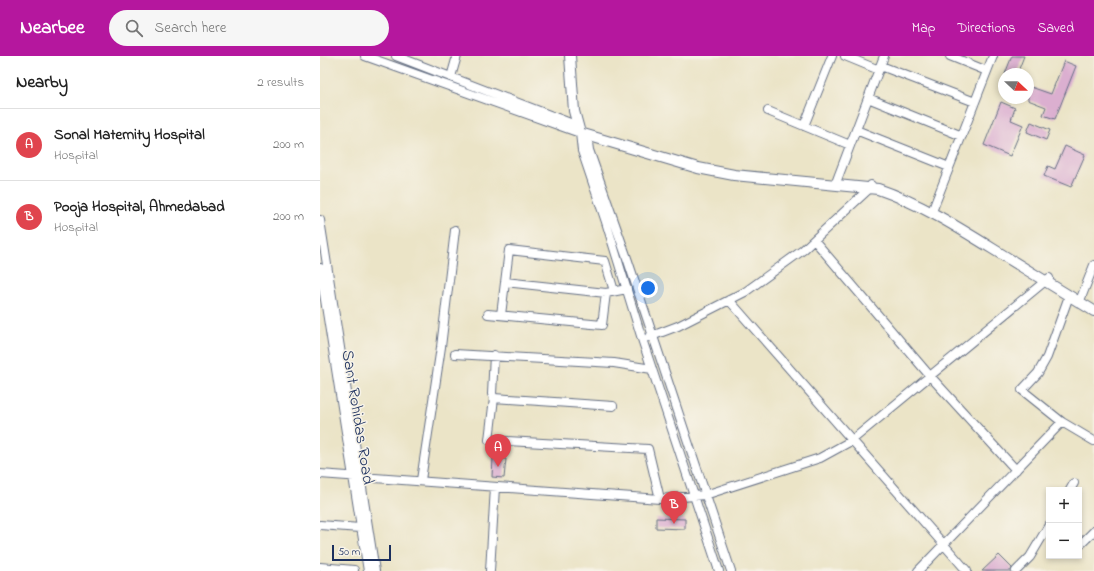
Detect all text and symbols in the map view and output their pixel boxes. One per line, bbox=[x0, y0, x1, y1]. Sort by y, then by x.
search box bbox=[109, 10, 389, 46]
text: Nearbee bbox=[20, 15, 85, 42]
icon: search bbox=[123, 17, 145, 39]
text: Search here bbox=[155, 17, 226, 39]
text: Map bbox=[912, 18, 935, 39]
text: Directions bbox=[957, 18, 1015, 39]
text: Saved bbox=[1037, 18, 1074, 39]
north arrow bbox=[998, 68, 1034, 104]
text: Nearby bbox=[16, 70, 68, 95]
text: 2 results bbox=[257, 73, 304, 92]
text: Sonal Maternity Hospital bbox=[54, 124, 205, 146]
text: A bbox=[25, 135, 33, 154]
text: 200 m bbox=[273, 135, 304, 154]
text: Hospital bbox=[54, 146, 98, 165]
text: Pooja Hospital, Ahmedabad bbox=[54, 196, 225, 218]
text: B bbox=[25, 207, 33, 226]
text: 200 m bbox=[273, 207, 304, 226]
text: Hospital bbox=[54, 218, 98, 237]
your location bbox=[638, 278, 658, 298]
street label: Sant Rohidas Road bbox=[335, 348, 381, 487]
pin: A bbox=[485, 434, 511, 467]
map controls bbox=[1046, 487, 1082, 559]
button: + bbox=[1046, 487, 1082, 523]
pin: B bbox=[661, 491, 687, 524]
button: − bbox=[1046, 523, 1082, 559]
scale bar bbox=[332, 543, 391, 562]
text: 50 m bbox=[338, 544, 360, 560]

